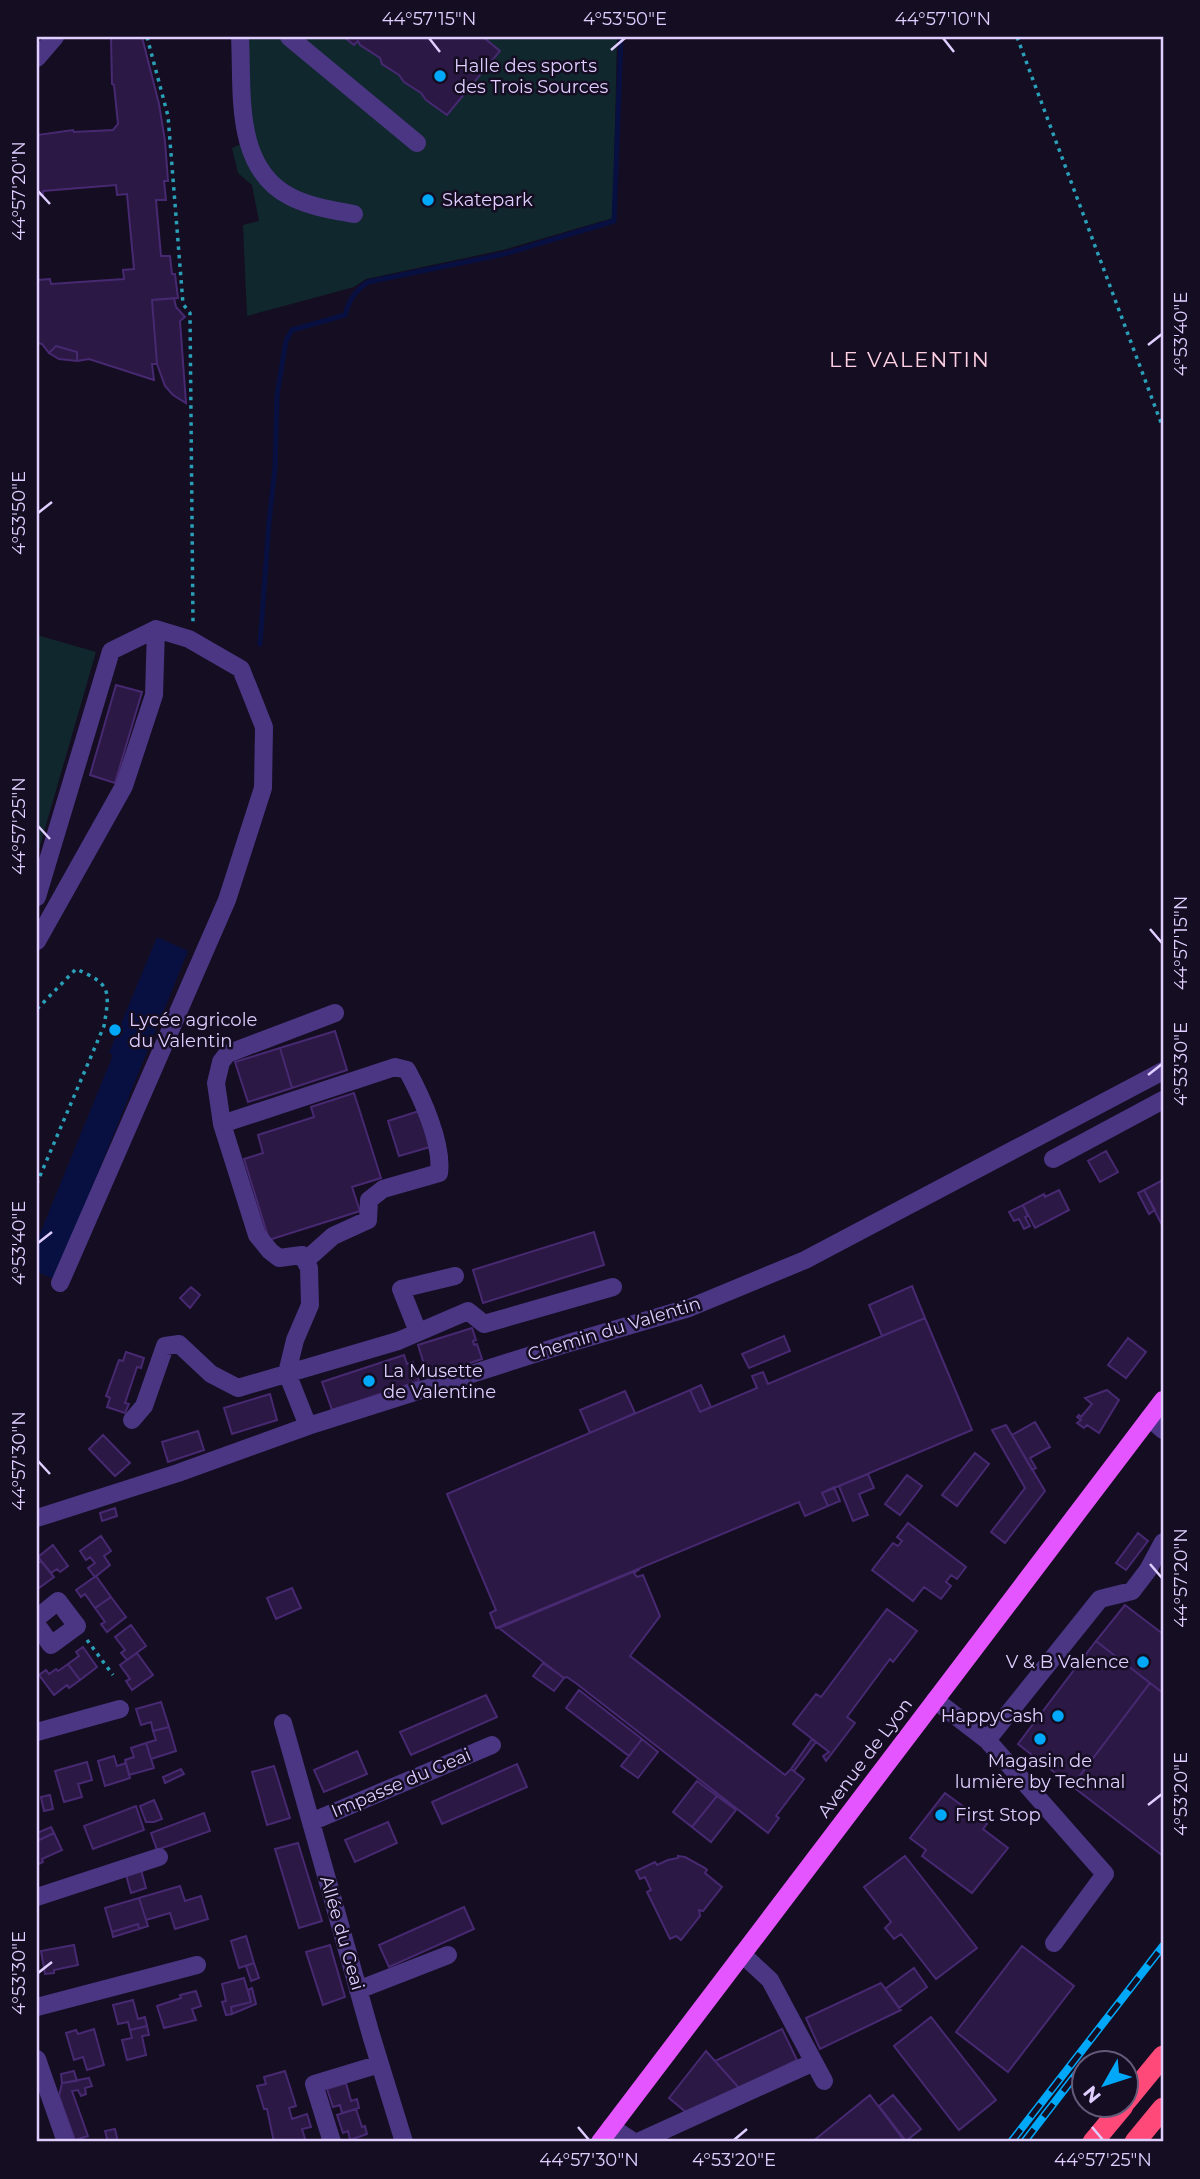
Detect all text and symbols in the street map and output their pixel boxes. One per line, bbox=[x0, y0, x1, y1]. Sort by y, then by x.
text: 44°57'15"N bbox=[382, 8, 476, 30]
text: 4°53'50"E bbox=[583, 8, 667, 30]
text: 44°57'10"N bbox=[895, 8, 991, 30]
place label: Halle des sports des Trois Sources bbox=[454, 55, 609, 98]
marker: Halle des sports des Trois Sources bbox=[432, 68, 448, 84]
text: 44°57'20"N bbox=[8, 141, 30, 241]
place label: Skatepark bbox=[442, 189, 533, 211]
marker: Skatepark bbox=[420, 192, 436, 208]
text: 4°53'40"E bbox=[1170, 292, 1192, 376]
district label: LE VALENTIN bbox=[829, 347, 991, 372]
text: 4°53'50"E bbox=[8, 471, 30, 555]
text: 44°57'25"N bbox=[8, 777, 30, 875]
text: 44°57'15"N bbox=[1170, 896, 1192, 990]
place label: Lycée agricole du Valentin bbox=[129, 1009, 257, 1052]
marker: Lycée agricole du Valentin bbox=[107, 1022, 123, 1038]
text: 4°53'30"E bbox=[1170, 1022, 1192, 1106]
text: 4°53'40"E bbox=[8, 1201, 30, 1285]
street label: Chemin du Valentin bbox=[525, 1292, 703, 1366]
place label: La Musette de Valentine bbox=[383, 1360, 496, 1403]
marker: La Musette de Valentine bbox=[361, 1373, 377, 1389]
text: 44°57'30"N bbox=[8, 1411, 30, 1511]
text: 44°57'20"N bbox=[1170, 1528, 1192, 1628]
place label: V & B Valence bbox=[1006, 1651, 1129, 1673]
marker: V & B Valence bbox=[1135, 1654, 1151, 1670]
street label: Avenue de Lyon bbox=[813, 1694, 917, 1822]
place label: HappyCash bbox=[941, 1705, 1044, 1727]
marker: HappyCash bbox=[1050, 1708, 1066, 1724]
marker: Magasin de lumière by Technal bbox=[1032, 1731, 1048, 1747]
street label: Impasse du Geai bbox=[328, 1744, 474, 1822]
place label: Magasin de lumière by Technal bbox=[955, 1750, 1125, 1793]
text: 4°53'20"E bbox=[1170, 1752, 1192, 1836]
place label: First Stop bbox=[955, 1804, 1041, 1826]
marker: First Stop bbox=[933, 1807, 949, 1823]
street label: Allée du Geai bbox=[315, 1873, 369, 1993]
text: 4°53'30"E bbox=[8, 1931, 30, 2015]
north arrow bbox=[1070, 2050, 1140, 2120]
text: N bbox=[1078, 2081, 1106, 2108]
text: 44°57'30"N bbox=[539, 2149, 639, 2171]
text: 4°53'20"E bbox=[692, 2149, 776, 2171]
text: 44°57'25"N bbox=[1054, 2149, 1152, 2171]

